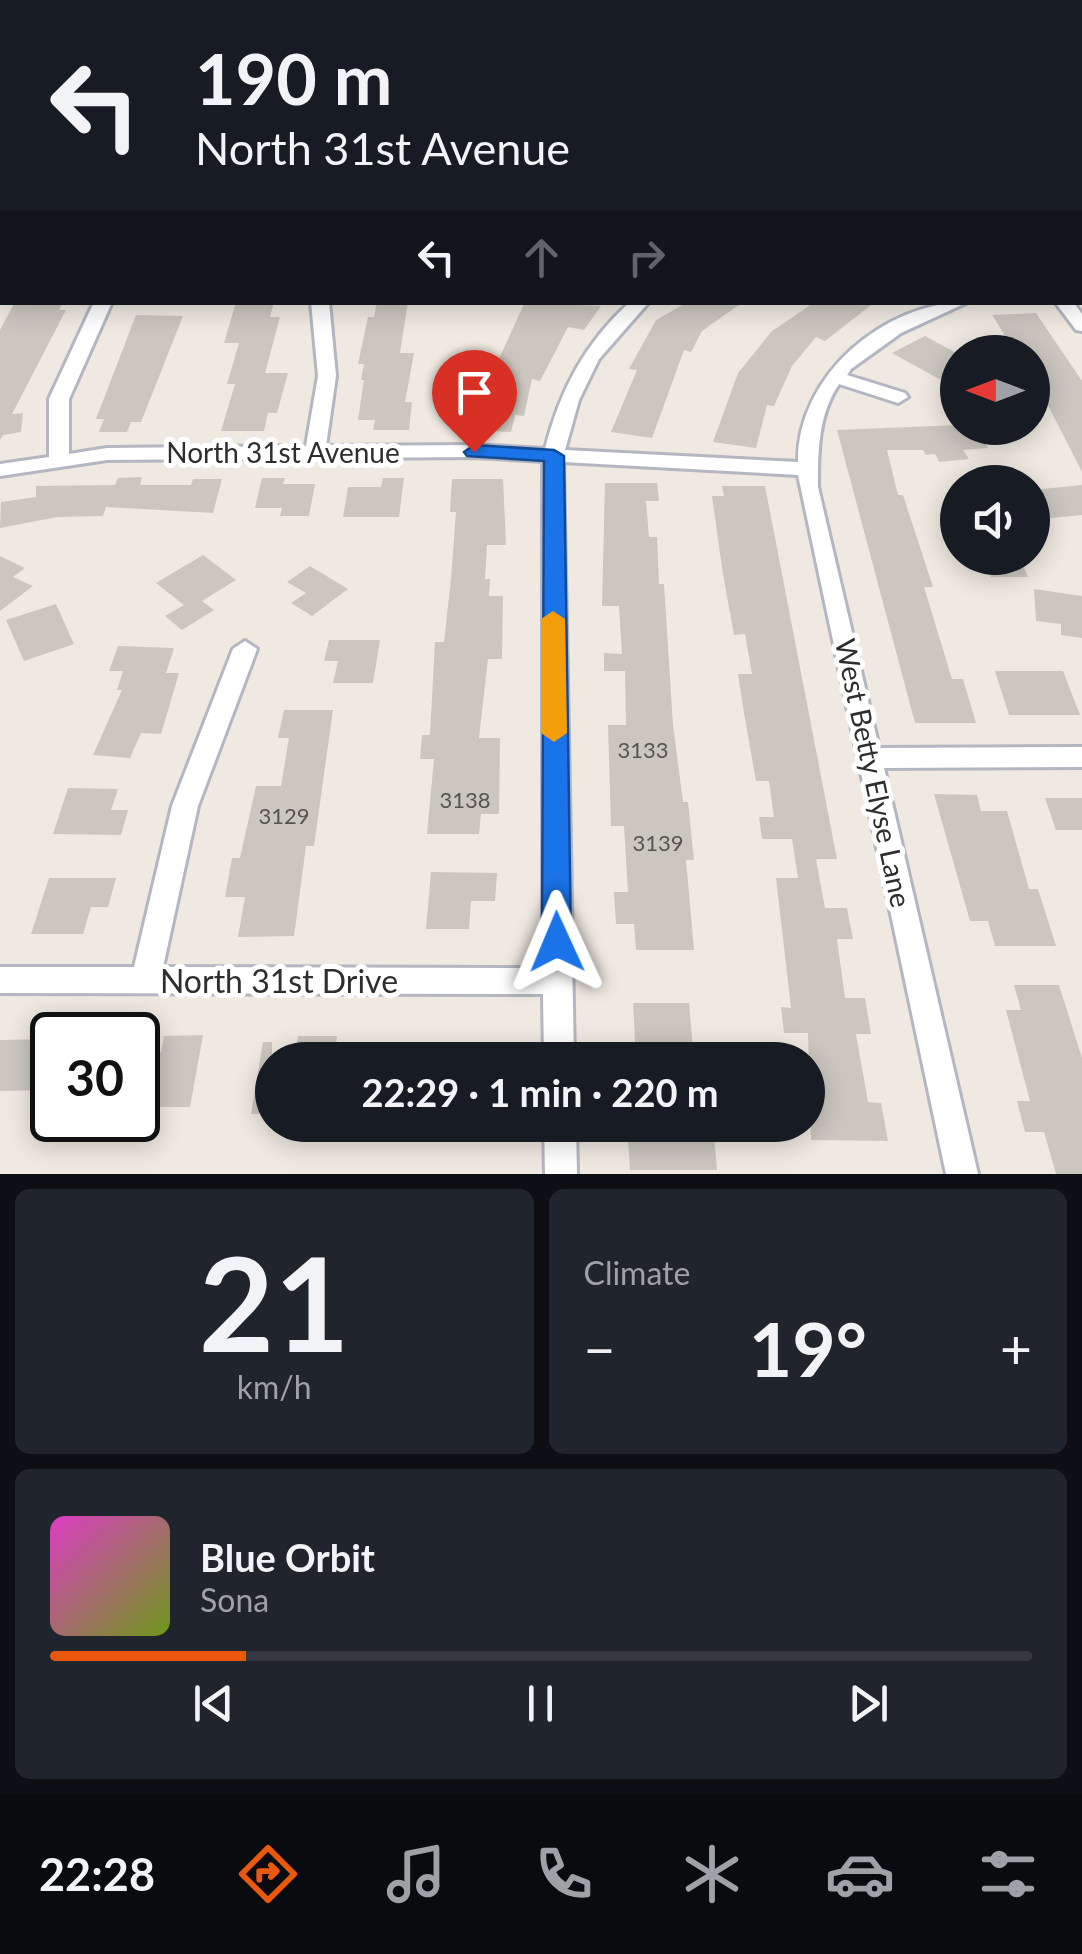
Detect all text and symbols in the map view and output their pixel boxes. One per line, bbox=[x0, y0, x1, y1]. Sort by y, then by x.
text: 190 m bbox=[195, 36, 392, 120]
icon: left bbox=[30, 40, 160, 170]
text: North 31st Avenue bbox=[195, 121, 570, 175]
icon: left bbox=[409, 230, 464, 285]
icon: ahead bbox=[514, 230, 569, 285]
icon: right bbox=[619, 230, 674, 285]
north arrow bbox=[940, 335, 1050, 445]
map controls bbox=[940, 335, 1050, 575]
pin bbox=[432, 350, 517, 453]
icon: arrive bbox=[447, 365, 502, 420]
street label: North 31st Avenue bbox=[166, 435, 400, 469]
button: sound bbox=[940, 465, 1050, 575]
street label: West Betty Elyse Lane bbox=[829, 635, 919, 910]
house number: 3133 bbox=[617, 736, 669, 763]
house number: 3138 bbox=[439, 786, 491, 813]
house number: 3129 bbox=[258, 802, 310, 829]
house number: 3139 bbox=[632, 829, 684, 856]
position arrow bbox=[505, 890, 609, 994]
street label: North 31st Drive bbox=[160, 961, 398, 1000]
speed limit sign: 30 bbox=[30, 1012, 160, 1142]
text: 22:29 · 1 min · 220 m bbox=[361, 1069, 719, 1115]
text: 21 bbox=[199, 1224, 350, 1380]
text: Climate bbox=[584, 1253, 690, 1292]
text: 19° bbox=[749, 1303, 867, 1393]
text: − bbox=[584, 1315, 615, 1381]
text: + bbox=[1000, 1315, 1032, 1381]
text: km/h bbox=[237, 1367, 312, 1406]
text: Blue Orbit bbox=[200, 1534, 375, 1580]
text: Sona bbox=[200, 1580, 269, 1619]
icon: previous bbox=[186, 1676, 241, 1731]
icon: pause bbox=[513, 1676, 568, 1731]
icon: next bbox=[841, 1676, 896, 1731]
icon: directions bbox=[233, 1839, 303, 1909]
icon: music bbox=[381, 1839, 451, 1909]
icon: phone bbox=[529, 1839, 599, 1909]
icon: climate bbox=[677, 1839, 747, 1909]
icon: car bbox=[825, 1839, 895, 1909]
icon: filters bbox=[973, 1839, 1043, 1909]
text: 22:28 bbox=[39, 1847, 155, 1901]

